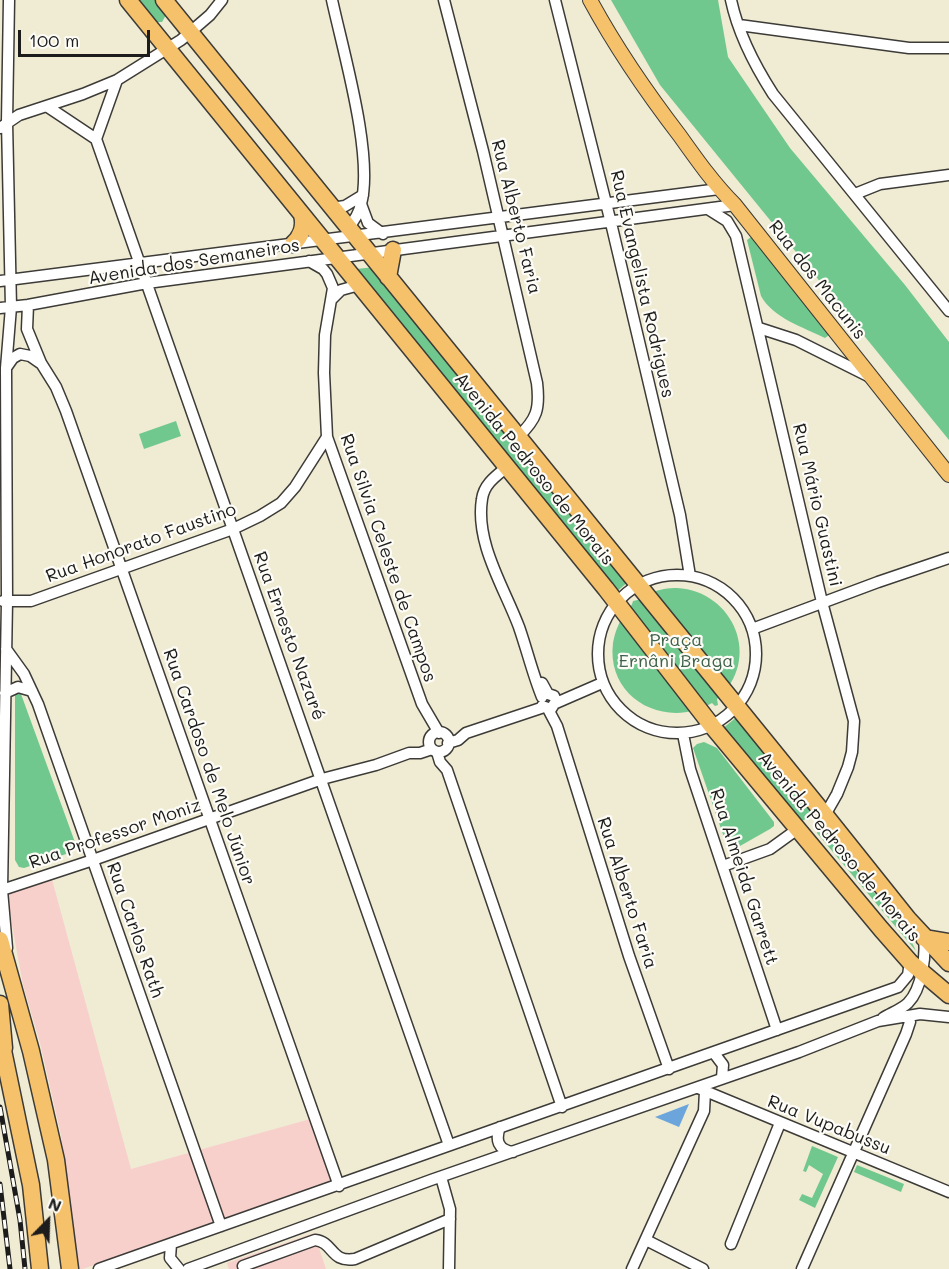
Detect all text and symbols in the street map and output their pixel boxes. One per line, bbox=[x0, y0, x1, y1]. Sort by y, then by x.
scale bar bbox=[21, 18, 153, 56]
text: 100 m bbox=[29, 28, 79, 52]
street label: Rua Alberto Faria bbox=[486, 138, 546, 296]
street label: Rua Evangelista Rodrigues bbox=[605, 168, 679, 400]
street label: Rua dos Macunis bbox=[764, 216, 870, 344]
street label: Avenida dos Semaneiros bbox=[87, 235, 301, 289]
street label: Avenida Pedroso de Morais bbox=[450, 368, 618, 570]
street label: Rua Mário Guastini bbox=[788, 421, 846, 589]
street label: Rua Silvia Celeste de Campos bbox=[335, 431, 441, 685]
street label: Rua Honorato Faustino bbox=[43, 498, 239, 588]
street label: Rua Ernesto Nazaré bbox=[248, 549, 330, 723]
park label: Praça Ernâni Braga bbox=[619, 629, 733, 672]
street label: Rua Cardoso de Melo Júnior bbox=[158, 646, 260, 888]
street label: Avenida Pedroso de Morais bbox=[753, 748, 925, 946]
street label: Rua Almeida Garrett bbox=[705, 786, 783, 968]
street label: Rua Professor Moniz bbox=[26, 794, 204, 874]
street label: Rua Alberto Faria bbox=[592, 814, 662, 972]
street label: Rua Carlos Rath bbox=[102, 859, 168, 1001]
street label: Rua Vupabussu bbox=[764, 1090, 894, 1160]
north arrow bbox=[18, 1191, 78, 1251]
text: N bbox=[46, 1192, 65, 1216]

